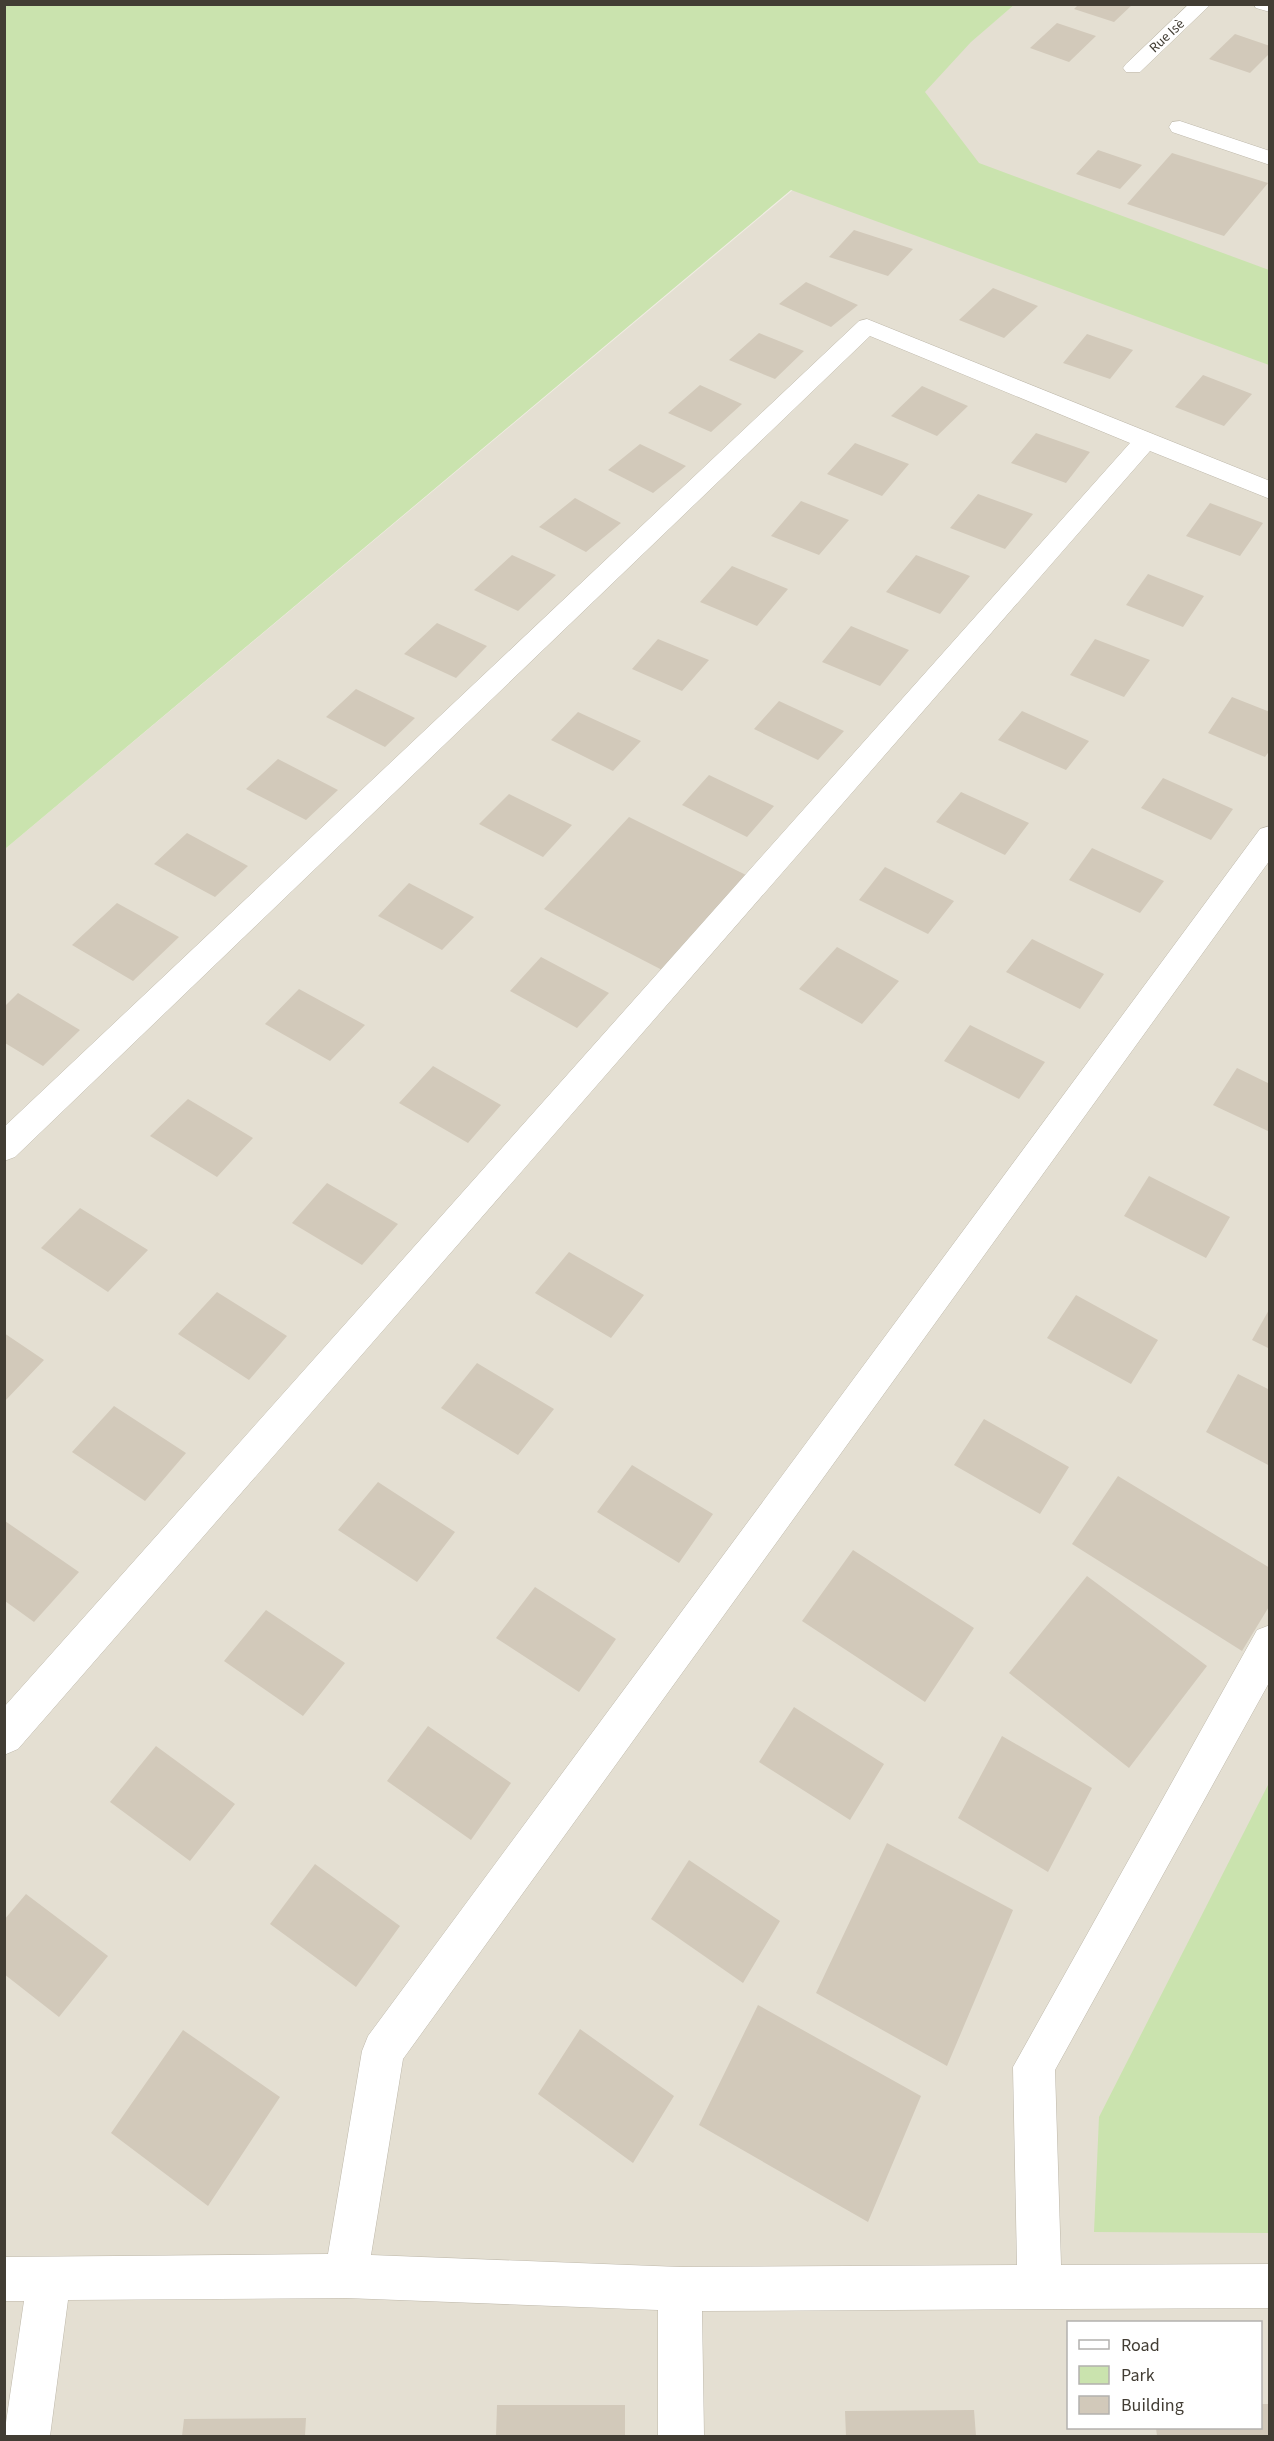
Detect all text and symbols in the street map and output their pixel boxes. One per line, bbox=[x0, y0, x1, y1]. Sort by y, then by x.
street label: Rue Isè bbox=[1145, 14, 1189, 58]
legend bbox=[1067, 2321, 1262, 2429]
text: Road bbox=[1121, 2333, 1160, 2358]
text: Park bbox=[1121, 2363, 1155, 2388]
text: Building bbox=[1121, 2393, 1184, 2418]

